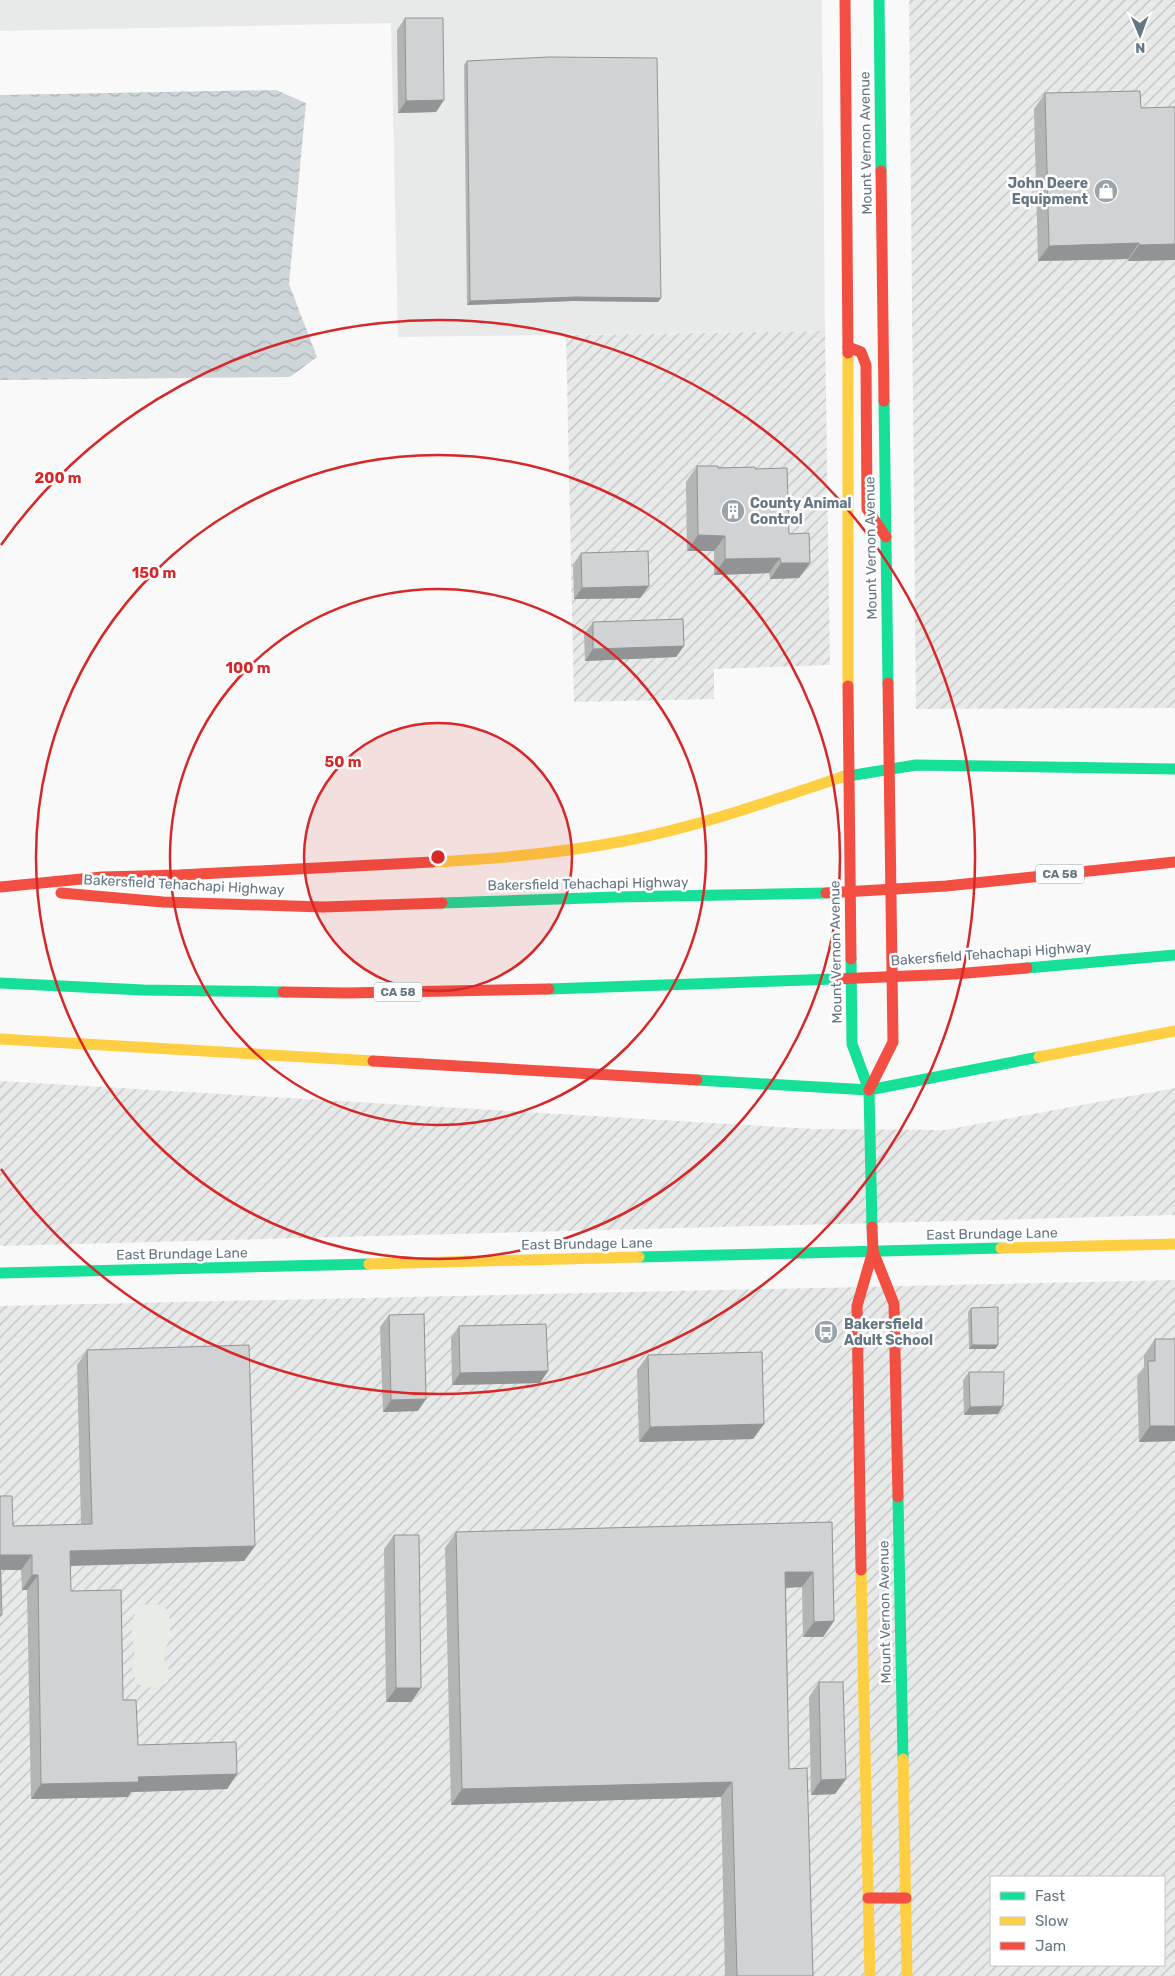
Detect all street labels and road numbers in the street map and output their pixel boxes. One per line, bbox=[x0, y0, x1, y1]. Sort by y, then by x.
street label: Mount Vernon Avenue bbox=[856, 71, 876, 215]
street label: Mount Vernon Avenue bbox=[861, 476, 881, 620]
road number: CA 58 bbox=[1036, 864, 1084, 884]
street label: Bakersfield Tehachapi Highway bbox=[83, 871, 285, 899]
street label: Bakersfield Tehachapi Highway bbox=[487, 874, 689, 894]
street label: Mount Vernon Avenue bbox=[826, 880, 846, 1024]
street label: Bakersfield Tehachapi Highway bbox=[890, 938, 1092, 969]
road number: CA 58 bbox=[374, 982, 422, 1002]
street label: East Brundage Lane bbox=[926, 1224, 1058, 1244]
street label: East Brundage Lane bbox=[521, 1234, 653, 1254]
street label: East Brundage Lane bbox=[116, 1244, 248, 1264]
street label: Mount Vernon Avenue bbox=[875, 1540, 895, 1684]

